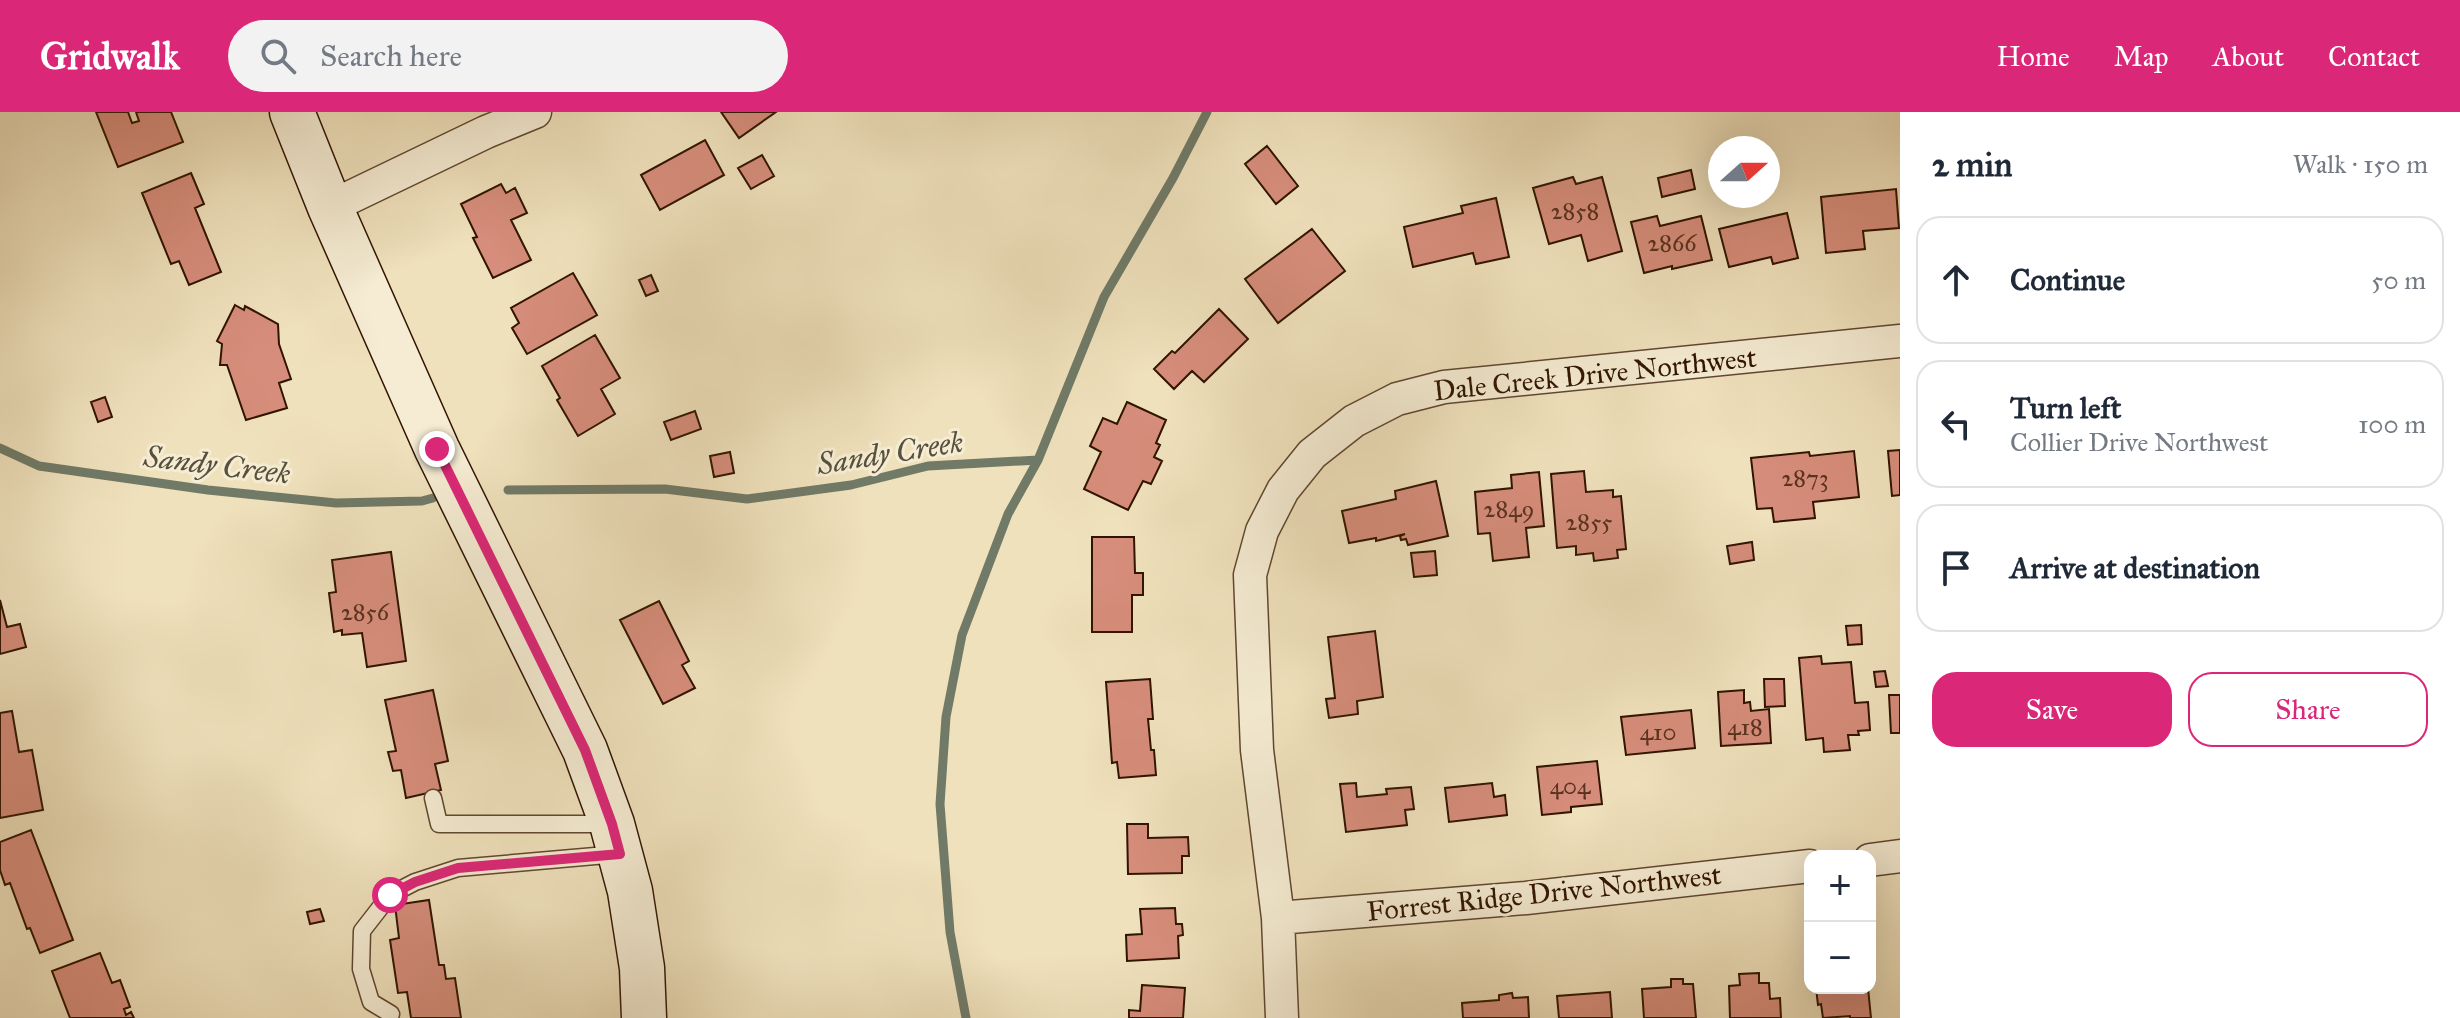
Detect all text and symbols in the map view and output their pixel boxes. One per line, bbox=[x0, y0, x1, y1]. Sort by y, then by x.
search box bbox=[228, 20, 788, 92]
text: Gridwalk bbox=[40, 33, 180, 79]
icon: search bbox=[256, 34, 300, 78]
text: Search here bbox=[320, 38, 462, 74]
text: Home bbox=[1997, 39, 2070, 74]
text: Map bbox=[2114, 39, 2168, 74]
text: About bbox=[2212, 39, 2284, 74]
text: Contact bbox=[2328, 39, 2420, 74]
north arrow bbox=[1708, 136, 1780, 208]
text: 2 min bbox=[1932, 144, 2012, 185]
text: Walk · 150 m bbox=[2293, 148, 2428, 180]
house number: 2858 bbox=[1551, 196, 1599, 226]
house number: 2866 bbox=[1647, 228, 1697, 258]
icon: ahead bbox=[1934, 258, 1978, 302]
text: Continue bbox=[2010, 262, 2125, 298]
text: 50 m bbox=[2371, 264, 2426, 296]
street label: Dale Creek Drive Northwest bbox=[1432, 340, 1758, 408]
text: Turn left bbox=[2010, 390, 2121, 426]
icon: left bbox=[1934, 402, 1978, 446]
text: 100 m bbox=[2358, 408, 2426, 440]
water label: Sandy Creek bbox=[813, 424, 966, 482]
text: Collier Drive Northwest bbox=[2010, 426, 2268, 458]
route end bbox=[419, 431, 455, 467]
water label: Sandy Creek bbox=[141, 438, 292, 492]
house number: 2873 bbox=[1781, 463, 1829, 493]
house number: 2849 bbox=[1484, 494, 1534, 524]
house number: 2855 bbox=[1566, 507, 1612, 537]
icon: arrive bbox=[1934, 546, 1978, 590]
text: Arrive at destination bbox=[2010, 550, 2260, 586]
house number: 2856 bbox=[341, 597, 390, 627]
button: Save bbox=[1932, 672, 2172, 747]
button: Share bbox=[2188, 672, 2428, 747]
house number: 418 bbox=[1727, 712, 1763, 742]
house number: 410 bbox=[1640, 717, 1676, 747]
house number: 404 bbox=[1550, 771, 1591, 801]
map controls bbox=[1804, 850, 1876, 994]
button: + bbox=[1804, 850, 1876, 922]
street label: Forrest Ridge Drive Northwest bbox=[1365, 857, 1723, 929]
route start bbox=[372, 877, 408, 913]
button: − bbox=[1804, 922, 1876, 994]

